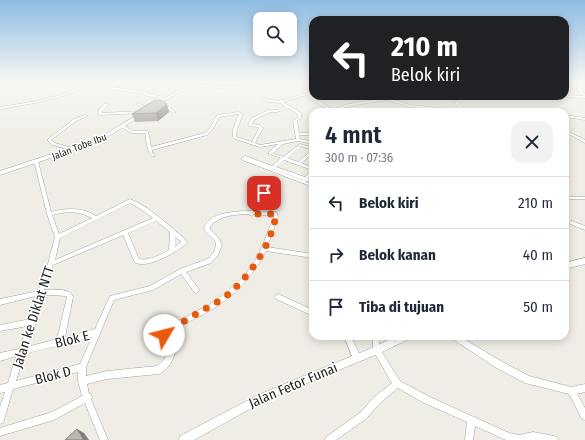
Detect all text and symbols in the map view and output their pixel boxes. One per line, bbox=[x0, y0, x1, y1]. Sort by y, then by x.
map controls bbox=[253, 12, 297, 56]
button: search bbox=[253, 12, 297, 56]
text: 210 m bbox=[391, 30, 458, 63]
icon: left bbox=[325, 32, 377, 84]
text: Belok kiri bbox=[391, 64, 460, 86]
text: 4 mnt bbox=[325, 121, 382, 149]
button: close bbox=[511, 121, 553, 163]
street label: Jalan Tobe Ibu bbox=[50, 131, 108, 163]
text: 300 m · 07:36 bbox=[325, 150, 393, 165]
pin bbox=[247, 176, 281, 210]
icon: arrive bbox=[253, 182, 275, 204]
icon: left bbox=[325, 192, 347, 214]
text: Belok kiri bbox=[359, 194, 419, 212]
text: 210 m bbox=[518, 194, 553, 212]
icon: right bbox=[325, 244, 347, 266]
text: Belok kanan bbox=[359, 246, 436, 264]
text: 40 m bbox=[523, 246, 553, 264]
street label: Jalan ke Diklat NTT bbox=[9, 263, 58, 370]
icon: arrive bbox=[325, 296, 347, 318]
text: Tiba di tujuan bbox=[359, 298, 444, 316]
text: 50 m bbox=[523, 298, 553, 316]
position arrow bbox=[143, 314, 185, 356]
street label: Blok E bbox=[53, 327, 92, 352]
street label: Jalan Fetor Funai bbox=[246, 359, 340, 412]
street label: Blok D bbox=[33, 363, 73, 388]

